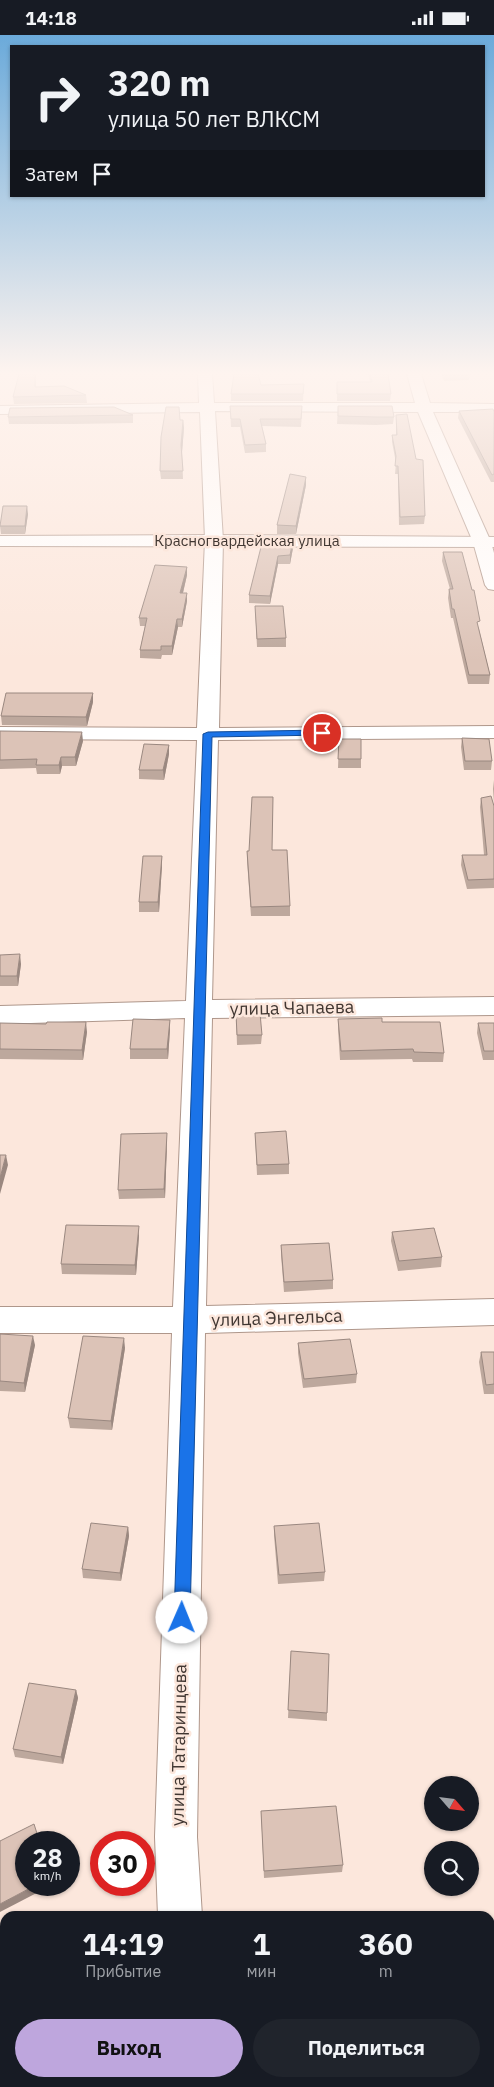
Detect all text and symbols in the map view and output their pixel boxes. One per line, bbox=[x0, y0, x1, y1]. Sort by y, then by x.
text: 14:18 bbox=[25, 6, 77, 30]
text: 320 m bbox=[108, 60, 211, 106]
icon: right bbox=[25, 65, 90, 130]
text: улица 50 лет ВЛКСМ bbox=[108, 104, 320, 133]
icon: arrive bbox=[88, 160, 116, 188]
text: Затем bbox=[25, 162, 78, 186]
street label: Красногвардейская улица bbox=[154, 531, 340, 550]
pin bbox=[301, 712, 343, 754]
icon: arrive bbox=[308, 719, 336, 747]
street label: улица Чапаева bbox=[229, 995, 355, 1020]
street label: улица Энгельса bbox=[211, 1304, 344, 1331]
position arrow bbox=[155, 1591, 207, 1643]
street label: улица Татаринцева bbox=[166, 1663, 191, 1826]
north arrow bbox=[424, 1776, 479, 1831]
map controls bbox=[424, 1776, 479, 1896]
speed limit sign: 30 bbox=[90, 1831, 155, 1896]
text: 28 bbox=[32, 1841, 63, 1874]
button: search bbox=[424, 1841, 479, 1896]
text: km/h bbox=[33, 1868, 62, 1883]
text: 14:19 bbox=[82, 1924, 164, 1963]
text: 1 bbox=[252, 1924, 270, 1963]
text: 360 bbox=[359, 1924, 413, 1963]
text: Прибытие bbox=[85, 1961, 161, 1981]
text: мин bbox=[246, 1961, 276, 1981]
text: m bbox=[379, 1961, 393, 1981]
button: Выход bbox=[15, 2019, 243, 2077]
button: Поделиться bbox=[253, 2019, 480, 2077]

